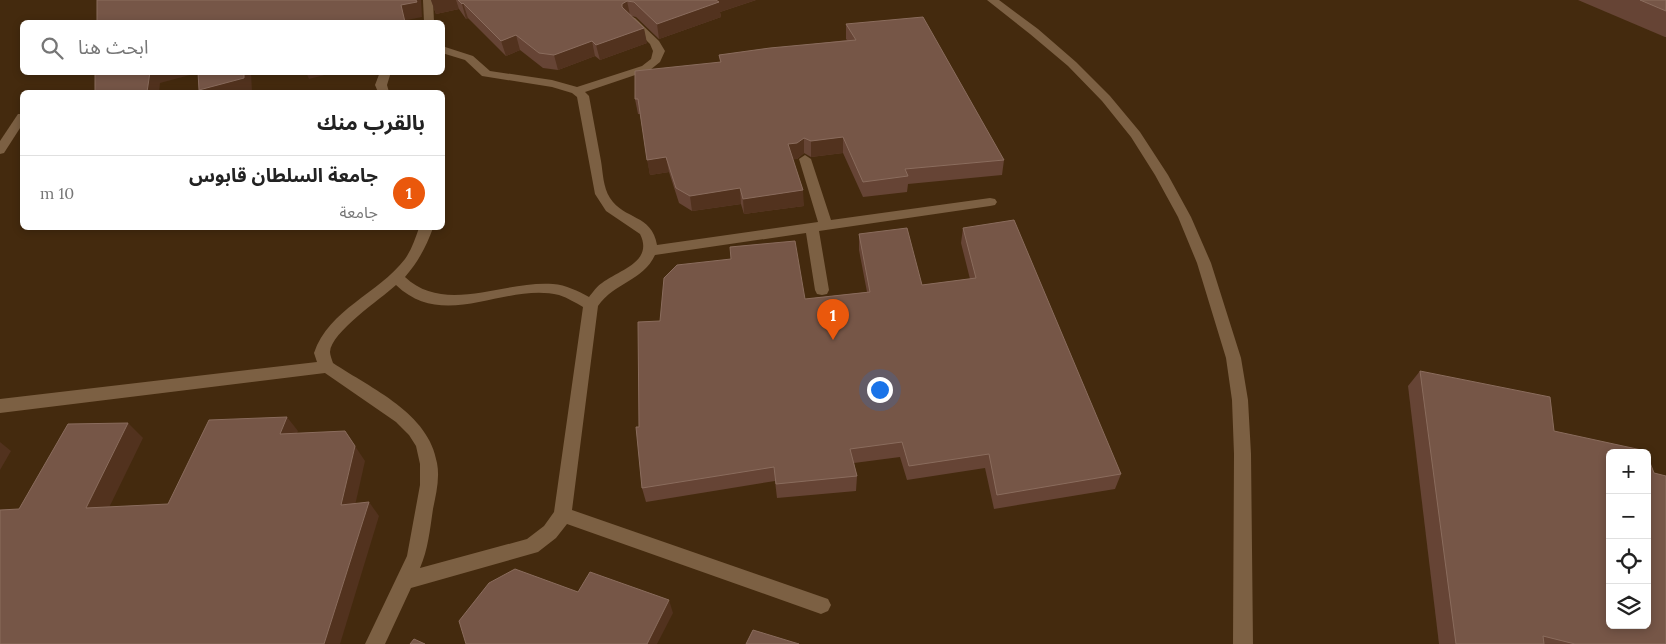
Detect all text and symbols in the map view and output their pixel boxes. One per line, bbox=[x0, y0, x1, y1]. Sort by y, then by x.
search box bbox=[20, 20, 445, 75]
icon: search bbox=[38, 34, 66, 62]
text: ابحث هنا bbox=[78, 35, 148, 59]
text: بالقرب منك bbox=[317, 109, 425, 136]
text: جامعة السلطان قابوس bbox=[189, 163, 378, 187]
text: 10 m bbox=[40, 183, 74, 203]
text: 1 bbox=[406, 183, 412, 203]
text: جامعة bbox=[339, 202, 378, 222]
pin: 1 bbox=[817, 299, 849, 340]
your location bbox=[867, 377, 893, 403]
map controls bbox=[1606, 449, 1651, 629]
button: + bbox=[1606, 449, 1651, 494]
button: − bbox=[1606, 494, 1651, 539]
button: locate bbox=[1606, 539, 1651, 584]
button: layers bbox=[1606, 584, 1651, 629]

